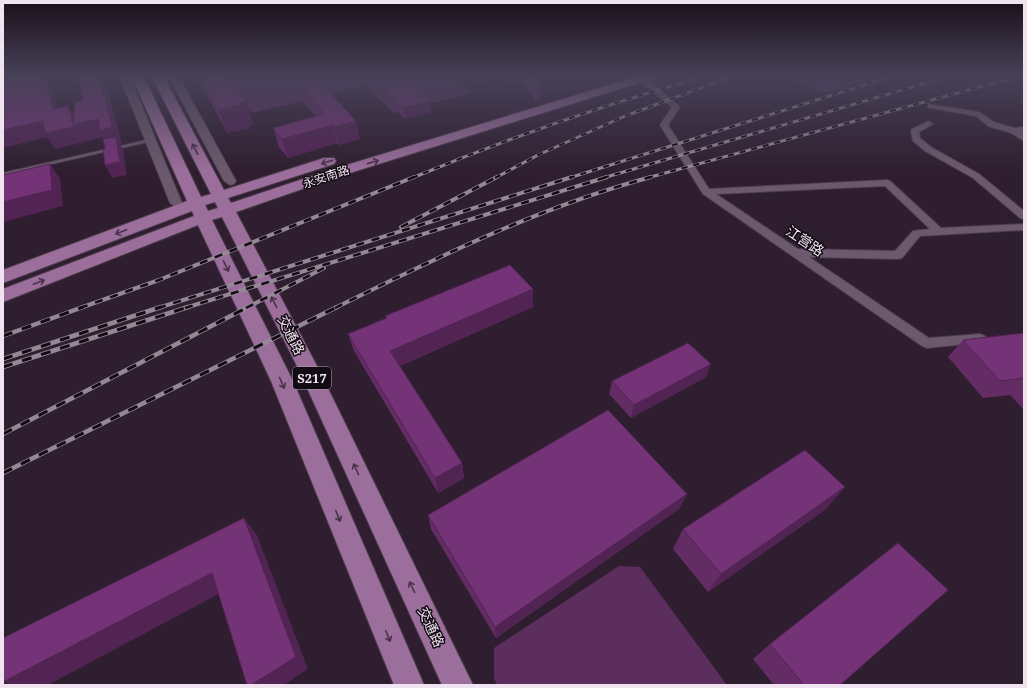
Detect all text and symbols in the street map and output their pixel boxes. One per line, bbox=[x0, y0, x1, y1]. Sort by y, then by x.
one-way arrow bbox=[191, 144, 198, 156]
one-way arrow bbox=[366, 158, 379, 165]
one-way arrow bbox=[321, 159, 334, 166]
street label: 永安南路 bbox=[300, 161, 351, 192]
street label: 江营路 bbox=[783, 221, 828, 260]
one-way arrow bbox=[115, 228, 127, 236]
one-way arrow bbox=[223, 259, 230, 271]
one-way arrow bbox=[33, 278, 45, 286]
one-way arrow bbox=[269, 297, 277, 309]
street label: 交通路 bbox=[273, 312, 309, 358]
road number: S217 bbox=[293, 367, 331, 389]
one-way arrow bbox=[279, 376, 287, 388]
one-way arrow bbox=[352, 463, 359, 475]
one-way arrow bbox=[335, 509, 342, 521]
one-way arrow bbox=[408, 581, 415, 593]
street label: 交通路 bbox=[414, 604, 449, 650]
one-way arrow bbox=[385, 629, 392, 641]

